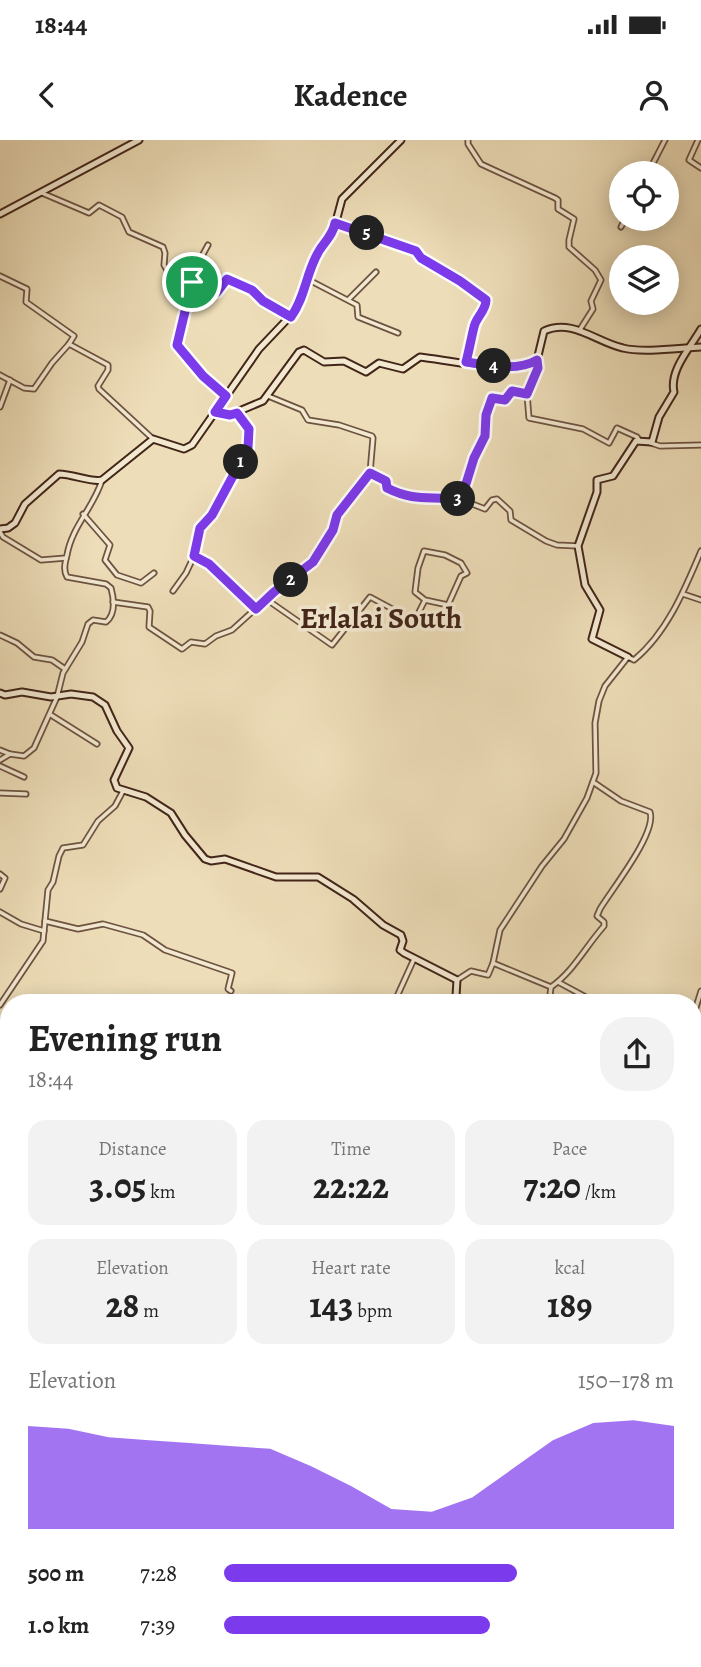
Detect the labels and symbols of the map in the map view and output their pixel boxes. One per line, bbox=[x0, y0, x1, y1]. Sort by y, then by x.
pin: 5 bbox=[350, 216, 384, 250]
pin bbox=[162, 252, 222, 312]
pin: 4 bbox=[476, 348, 512, 384]
pin: 1 bbox=[224, 444, 258, 480]
pin: 3 bbox=[440, 482, 476, 516]
pin: 2 bbox=[274, 562, 308, 598]
district label: Erlalai South bbox=[300, 598, 462, 638]

